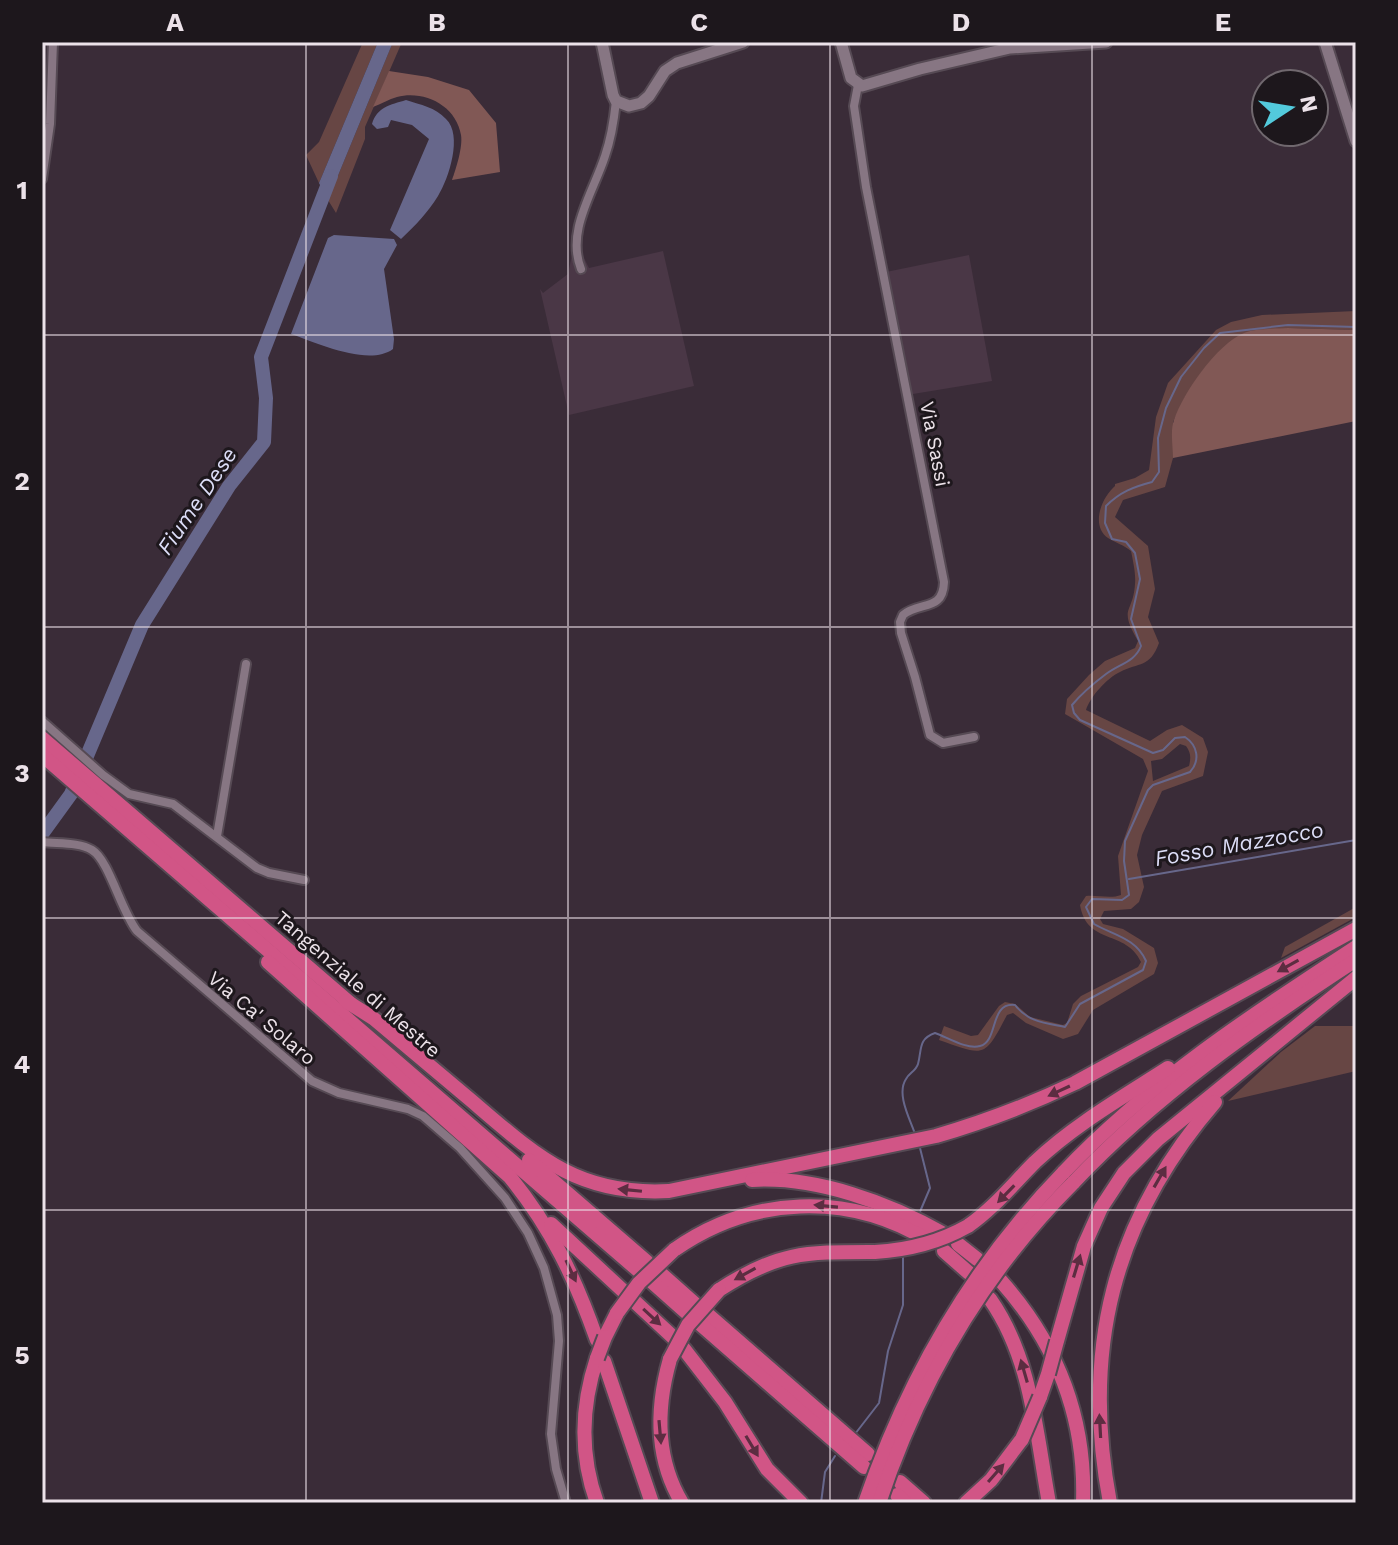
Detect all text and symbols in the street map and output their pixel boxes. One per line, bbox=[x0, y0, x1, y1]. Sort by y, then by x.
text: A bbox=[166, 7, 184, 37]
text: B bbox=[428, 7, 446, 37]
text: C bbox=[690, 7, 708, 37]
text: D bbox=[952, 7, 970, 37]
text: E bbox=[1215, 7, 1231, 37]
north arrow bbox=[1250, 68, 1330, 148]
text: N bbox=[1295, 93, 1323, 115]
text: 1 bbox=[16, 175, 28, 205]
street label: Via Sassi bbox=[915, 399, 955, 489]
water label: Fiume Dese bbox=[152, 443, 242, 559]
text: 2 bbox=[14, 466, 30, 496]
text: 3 bbox=[14, 758, 30, 788]
water label: Fosso Mazzocco bbox=[1153, 817, 1325, 871]
street label: Tangenziale di Mestre bbox=[270, 906, 446, 1062]
one-way arrow bbox=[1276, 960, 1299, 973]
street label: Via Ca' Solaro bbox=[203, 966, 321, 1070]
text: 4 bbox=[14, 1049, 31, 1079]
one-way arrow bbox=[1048, 1084, 1071, 1098]
one-way arrow bbox=[1153, 1166, 1167, 1188]
one-way arrow bbox=[617, 1184, 642, 1197]
one-way arrow bbox=[997, 1184, 1015, 1203]
one-way arrow bbox=[813, 1200, 838, 1213]
one-way arrow bbox=[1071, 1253, 1084, 1277]
one-way arrow bbox=[564, 1259, 577, 1283]
one-way arrow bbox=[734, 1267, 756, 1281]
one-way arrow bbox=[643, 1308, 662, 1326]
text: 5 bbox=[14, 1340, 30, 1370]
one-way arrow bbox=[1017, 1359, 1030, 1383]
one-way arrow bbox=[1093, 1413, 1106, 1438]
one-way arrow bbox=[654, 1420, 667, 1445]
one-way arrow bbox=[745, 1435, 759, 1457]
one-way arrow bbox=[987, 1464, 1005, 1483]

